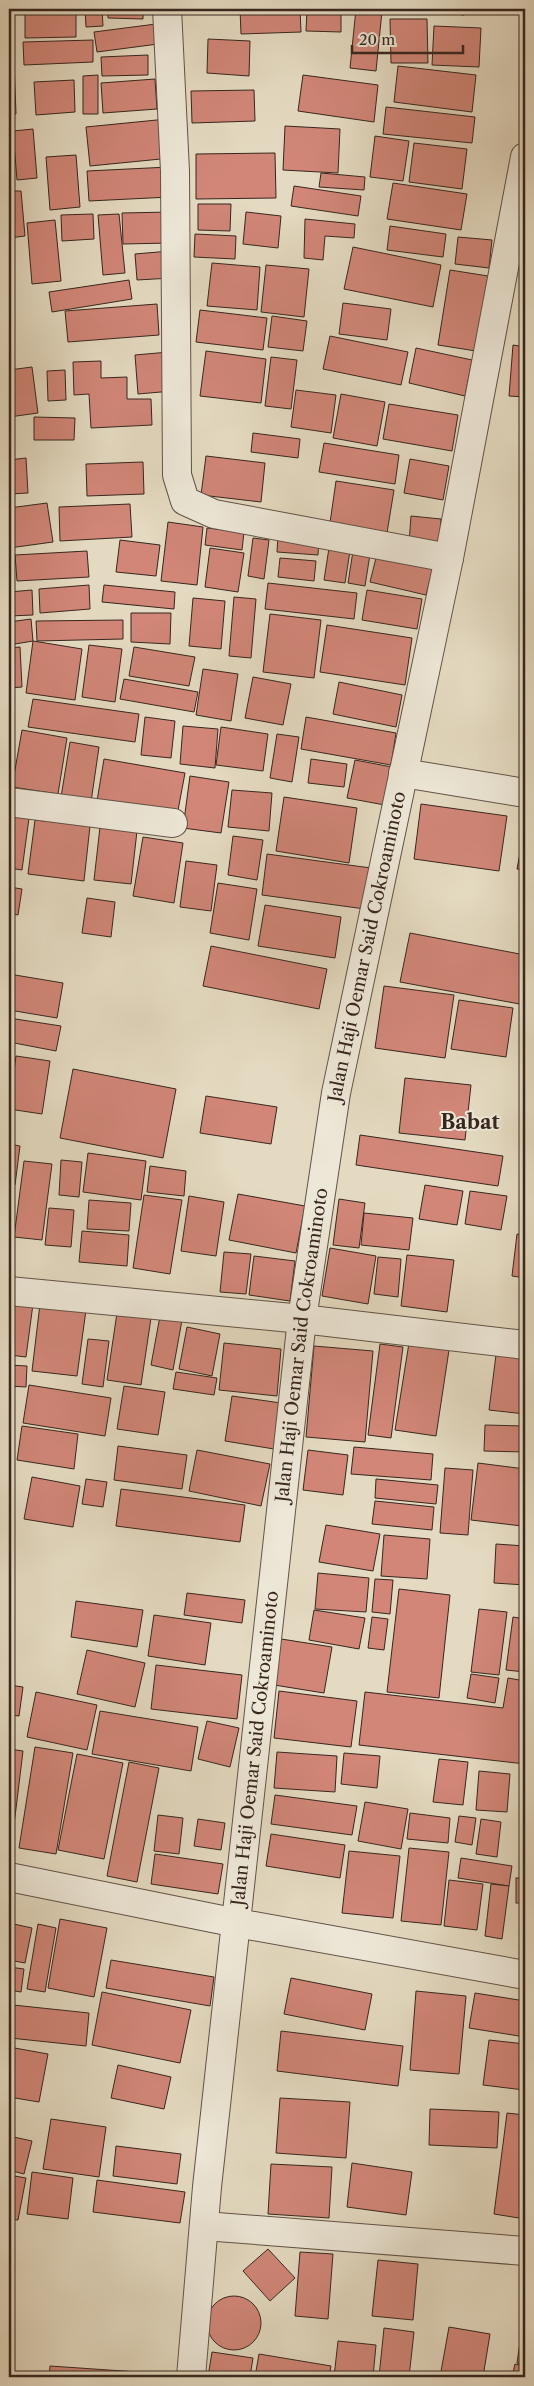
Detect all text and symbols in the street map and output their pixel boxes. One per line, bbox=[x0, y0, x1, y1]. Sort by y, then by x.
scale bar bbox=[352, 22, 463, 54]
text: 20 m bbox=[359, 30, 395, 49]
street label: Jalan Haji Oemar Said Cokroaminoto bbox=[323, 789, 410, 1106]
district label: Babat bbox=[440, 1110, 500, 1134]
street label: Jalan Haji Oemar Said Cokroaminoto bbox=[271, 1186, 333, 1506]
street label: Jalan Haji Oemar Said Cokroaminoto bbox=[227, 1590, 283, 1910]

